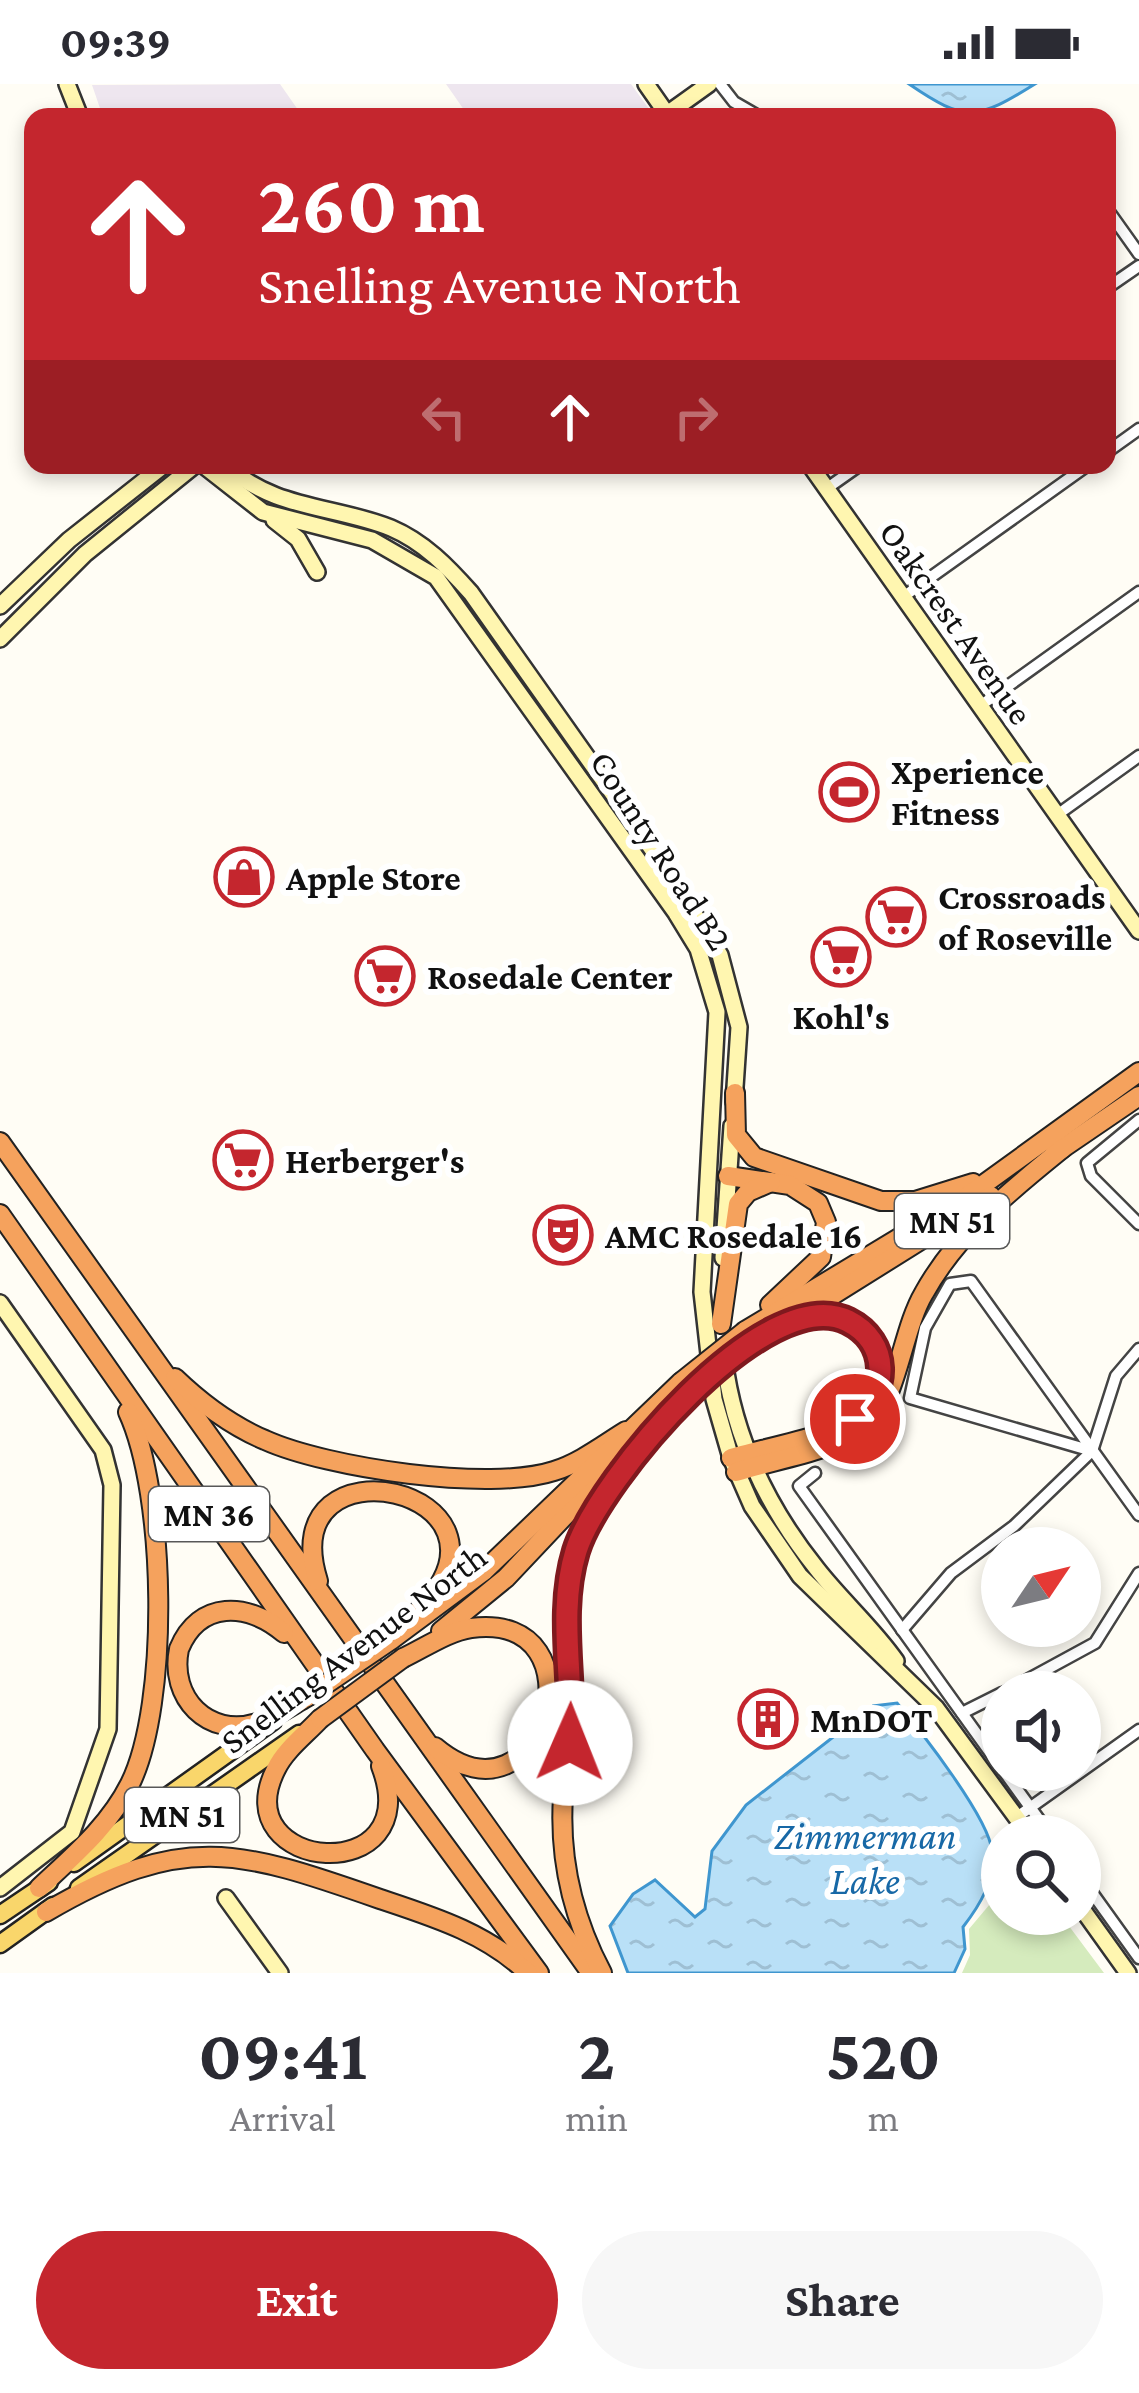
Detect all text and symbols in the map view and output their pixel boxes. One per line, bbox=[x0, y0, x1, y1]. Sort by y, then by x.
text: 09:39 bbox=[60, 17, 171, 67]
icon: ahead bbox=[60, 156, 216, 312]
text: 260 m bbox=[258, 157, 485, 250]
text: Snelling Avenue North bbox=[258, 255, 741, 315]
icon: left bbox=[411, 384, 477, 450]
icon: ahead bbox=[537, 384, 603, 450]
icon: right bbox=[663, 384, 729, 450]
street label: Oakcrest Avenue bbox=[871, 513, 1041, 732]
street label: County Road B2 bbox=[582, 744, 740, 957]
place label: Xperience Fitness bbox=[891, 752, 1044, 833]
sports icon: Xperience Fitness bbox=[818, 761, 880, 823]
shop icon: Apple Store bbox=[213, 846, 275, 908]
place label: Apple Store bbox=[285, 858, 461, 898]
place label: Crossroads of Roseville bbox=[938, 877, 1112, 958]
supermarket icon: Crossroads of Roseville bbox=[865, 886, 927, 948]
supermarket icon: Kohl's bbox=[810, 926, 872, 988]
supermarket icon: Rosedale Center bbox=[354, 945, 416, 1007]
place label: Rosedale Center bbox=[427, 957, 673, 997]
place label: Kohl's bbox=[793, 997, 889, 1037]
supermarket icon: Herberger's bbox=[212, 1129, 274, 1191]
place label: Herberger's bbox=[285, 1141, 464, 1181]
road number: MN 51 bbox=[895, 1194, 1009, 1248]
theatre icon: AMC Rosedale 16 bbox=[532, 1204, 594, 1266]
place label: AMC Rosedale 16 bbox=[604, 1216, 863, 1256]
pin bbox=[804, 1368, 906, 1470]
icon: arrive bbox=[822, 1386, 888, 1452]
road number: MN 36 bbox=[149, 1487, 269, 1541]
north arrow bbox=[981, 1527, 1101, 1647]
map controls bbox=[981, 1527, 1101, 1935]
street label: Snelling Avenue North bbox=[213, 1536, 494, 1762]
button: sound bbox=[981, 1671, 1101, 1791]
position arrow bbox=[507, 1680, 633, 1806]
building icon: MnDOT bbox=[737, 1688, 799, 1750]
place label: MnDOT bbox=[810, 1700, 933, 1740]
road number: MN 51 bbox=[125, 1788, 239, 1842]
water label: Zimmerman Lake bbox=[773, 1814, 957, 1902]
button: search bbox=[981, 1815, 1101, 1935]
text: 09:41 bbox=[198, 2014, 367, 2094]
text: 2 bbox=[578, 2014, 615, 2094]
text: 520 bbox=[826, 2014, 941, 2094]
text: Arrival bbox=[230, 2096, 336, 2139]
text: min bbox=[565, 2096, 628, 2139]
text: m bbox=[868, 2096, 899, 2139]
button: Exit bbox=[36, 2231, 558, 2369]
button: Share bbox=[582, 2231, 1103, 2369]

